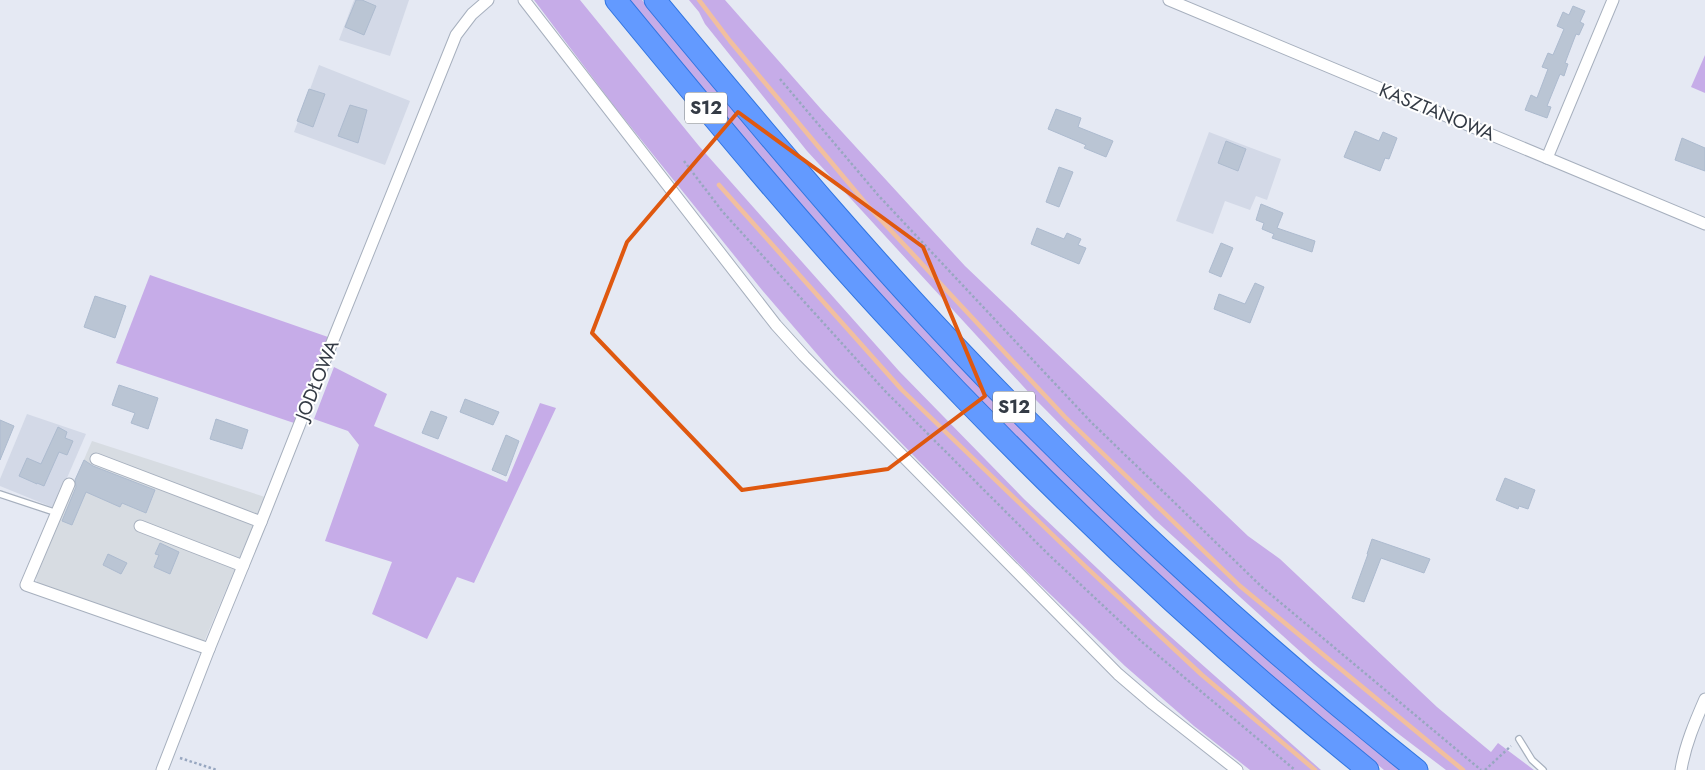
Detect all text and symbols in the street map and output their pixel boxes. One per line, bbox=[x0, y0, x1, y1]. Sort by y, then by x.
street label: KASZTANOWA bbox=[1375, 77, 1499, 148]
road number: S12 bbox=[685, 92, 727, 124]
street label: JODŁOWA bbox=[288, 335, 345, 427]
road number: S12 bbox=[993, 392, 1035, 422]

